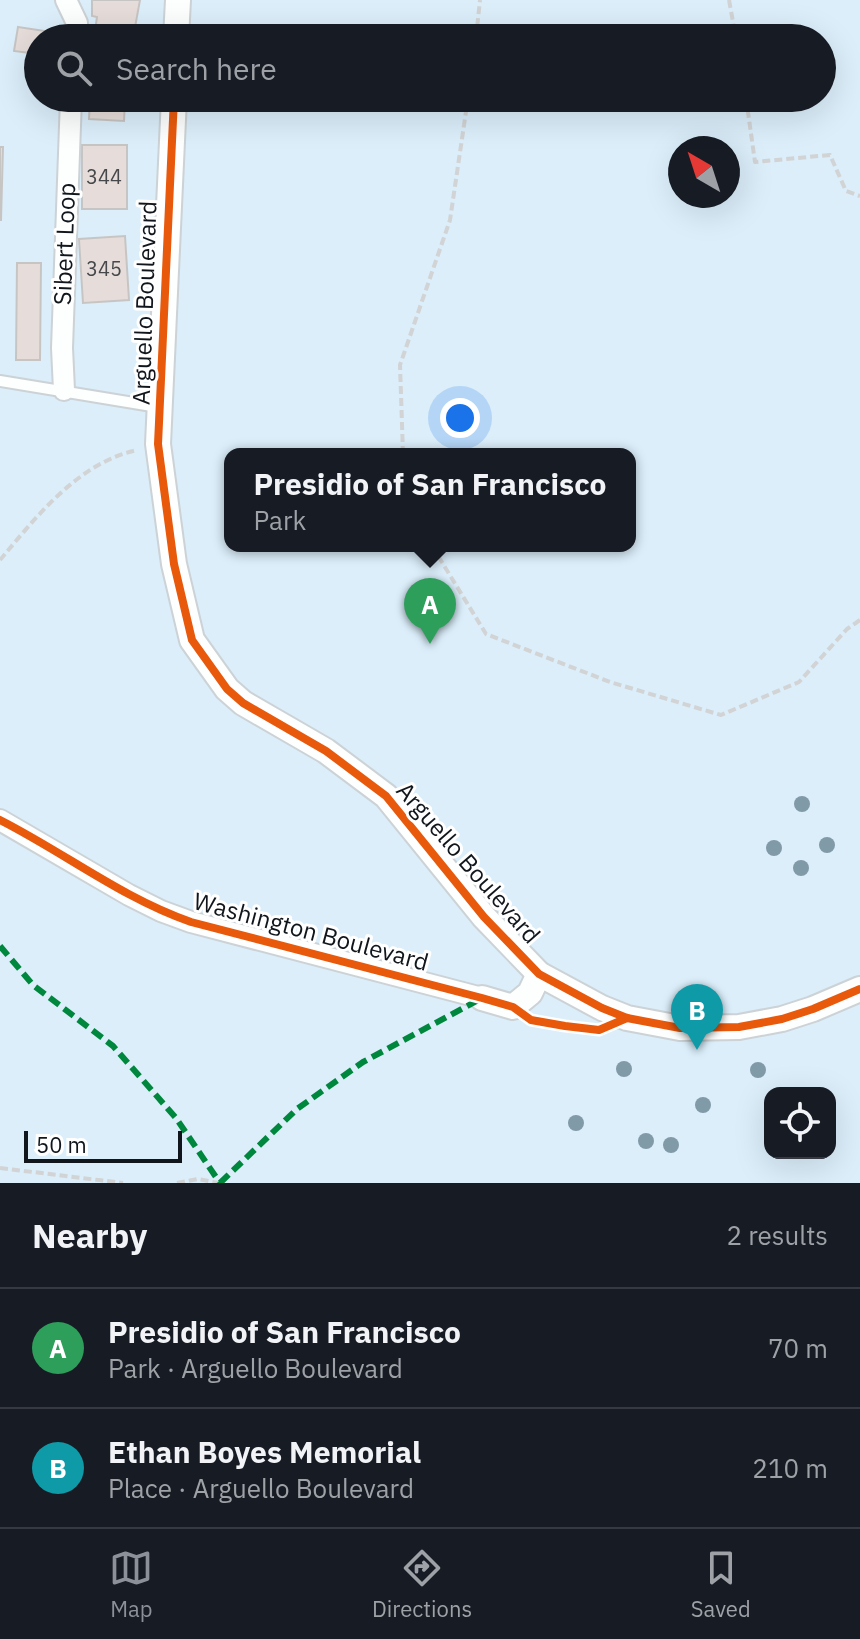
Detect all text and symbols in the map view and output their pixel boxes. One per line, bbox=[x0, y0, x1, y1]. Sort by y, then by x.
search box bbox=[24, 24, 836, 112]
icon: search bbox=[52, 46, 96, 90]
text: Search here bbox=[116, 49, 277, 88]
north arrow bbox=[668, 136, 740, 208]
house number: 344 bbox=[86, 163, 122, 190]
street label: Sibert Loop bbox=[46, 182, 82, 306]
street label: Arguello Boulevard bbox=[124, 200, 164, 406]
house number: 345 bbox=[86, 255, 122, 282]
your location bbox=[440, 398, 480, 438]
popup bbox=[224, 448, 636, 552]
text: Presidio of San Francisco bbox=[254, 464, 606, 503]
text: Park bbox=[254, 503, 306, 537]
pin: A bbox=[404, 578, 456, 644]
street label: Arguello Boulevard bbox=[390, 775, 548, 950]
street label: Washington Boulevard bbox=[190, 884, 432, 978]
pin: B bbox=[671, 984, 723, 1050]
map controls bbox=[764, 1087, 836, 1159]
button: locate bbox=[764, 1087, 836, 1159]
scale bar bbox=[24, 1127, 182, 1163]
text: 50 m bbox=[36, 1130, 87, 1159]
text: Nearby bbox=[32, 1213, 147, 1257]
text: 2 results bbox=[726, 1218, 828, 1252]
text: Presidio of San Francisco bbox=[108, 1312, 461, 1351]
text: A bbox=[49, 1331, 67, 1365]
text: 70 m bbox=[768, 1331, 828, 1365]
text: Park · Arguello Boulevard bbox=[108, 1351, 403, 1385]
text: Ethan Boyes Memorial bbox=[108, 1432, 421, 1471]
text: B bbox=[49, 1451, 67, 1485]
text: 210 m bbox=[752, 1451, 828, 1485]
text: Place · Arguello Boulevard bbox=[108, 1471, 414, 1505]
tab: Map bbox=[109, 1546, 153, 1623]
tab: Directions bbox=[372, 1546, 472, 1623]
tab: Saved bbox=[691, 1546, 751, 1623]

